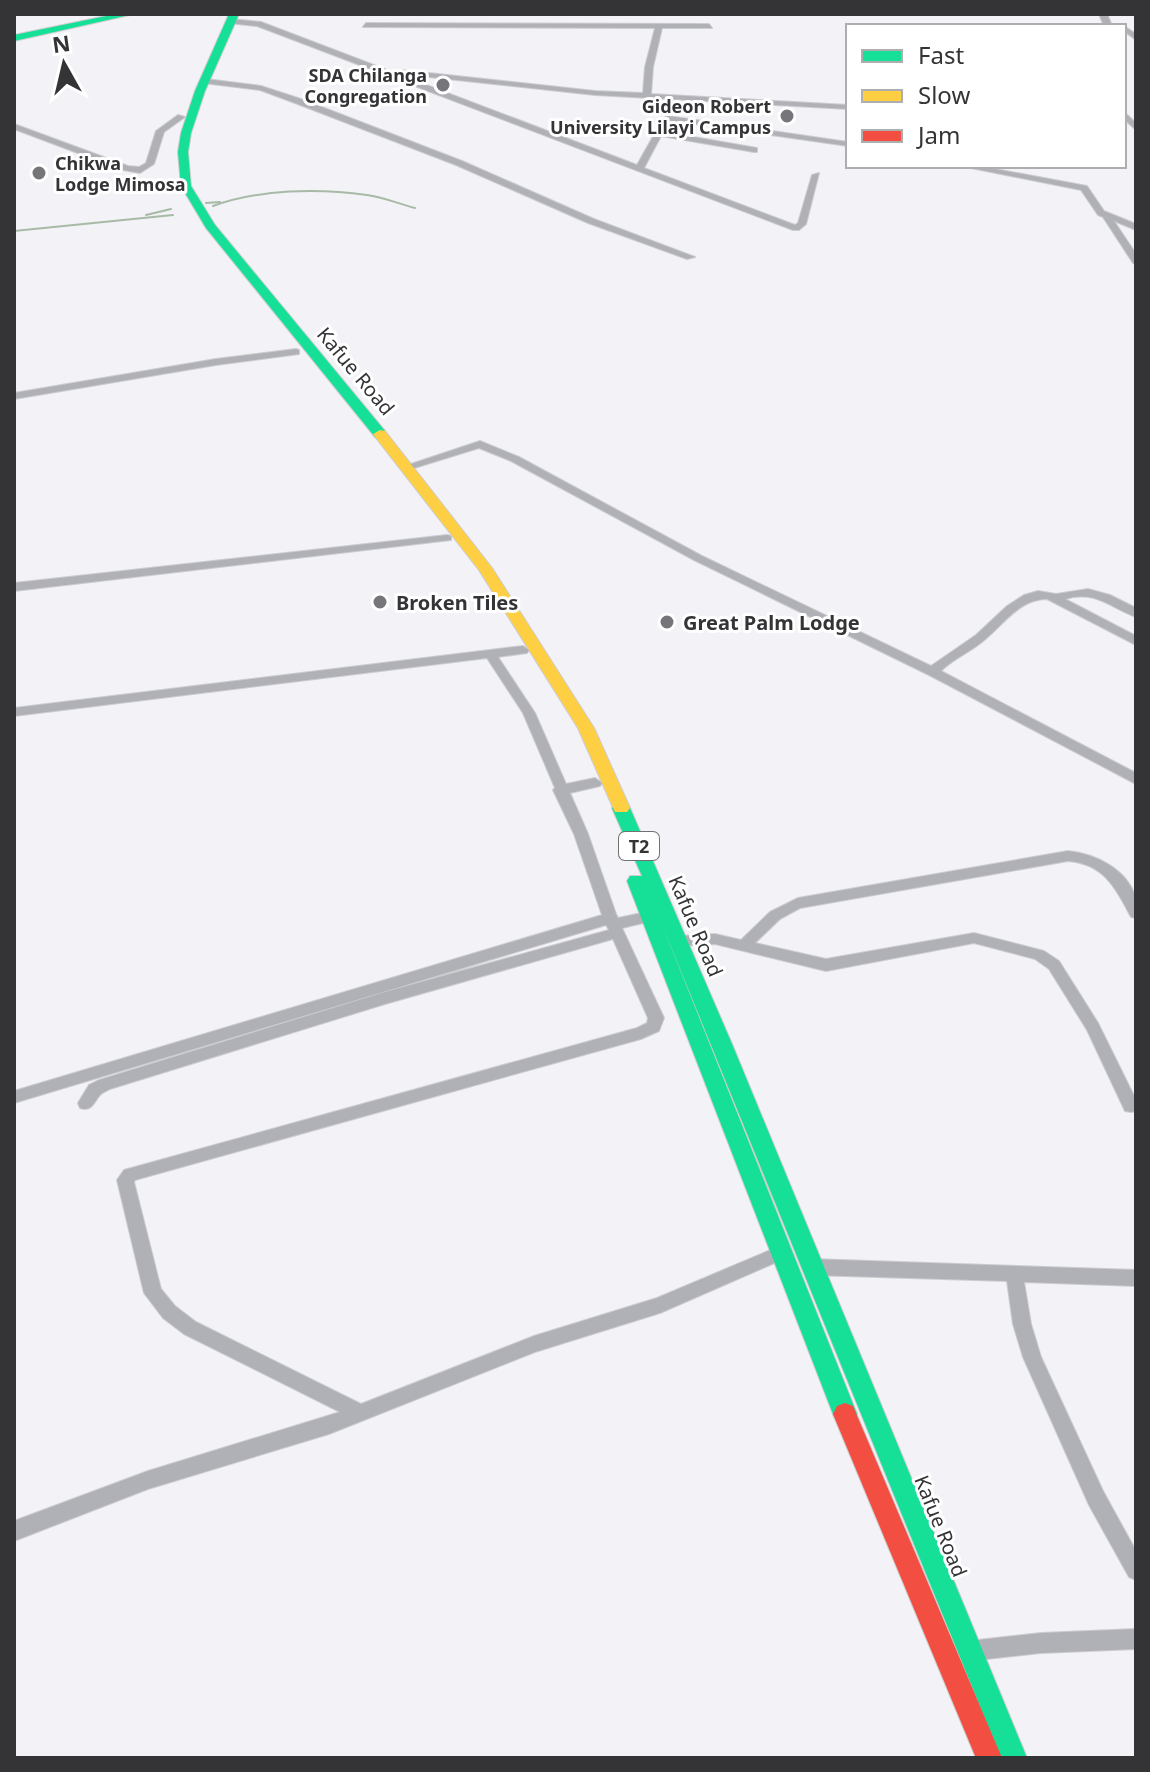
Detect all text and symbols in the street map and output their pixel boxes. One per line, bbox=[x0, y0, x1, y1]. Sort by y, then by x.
north arrow bbox=[24, 24, 104, 104]
legend bbox=[846, 24, 1126, 168]
text: N bbox=[50, 27, 72, 59]
text: Fast bbox=[918, 38, 964, 71]
place label: SDA Chilanga Congregation bbox=[304, 63, 427, 108]
marker: SDA Chilanga Congregation bbox=[434, 76, 452, 94]
text: Slow bbox=[918, 78, 970, 111]
place label: Gideon Robert University Lilayi Campus bbox=[550, 94, 771, 139]
marker: Gideon Robert University Lilayi Campus bbox=[778, 107, 796, 125]
text: Jam bbox=[916, 118, 960, 151]
place label: Chikwa Lodge Mimosa bbox=[55, 151, 185, 196]
marker: Chikwa Lodge Mimosa bbox=[30, 164, 48, 182]
street label: Kafue Road bbox=[311, 321, 401, 421]
place label: Broken Tiles bbox=[396, 589, 518, 616]
marker: Broken Tiles bbox=[371, 593, 389, 611]
place label: Great Palm Lodge bbox=[683, 609, 860, 636]
marker: Great Palm Lodge bbox=[658, 613, 676, 631]
road number: T2 bbox=[619, 832, 659, 860]
street label: Kafue Road bbox=[663, 871, 729, 981]
street label: Kafue Road bbox=[908, 1471, 974, 1581]

